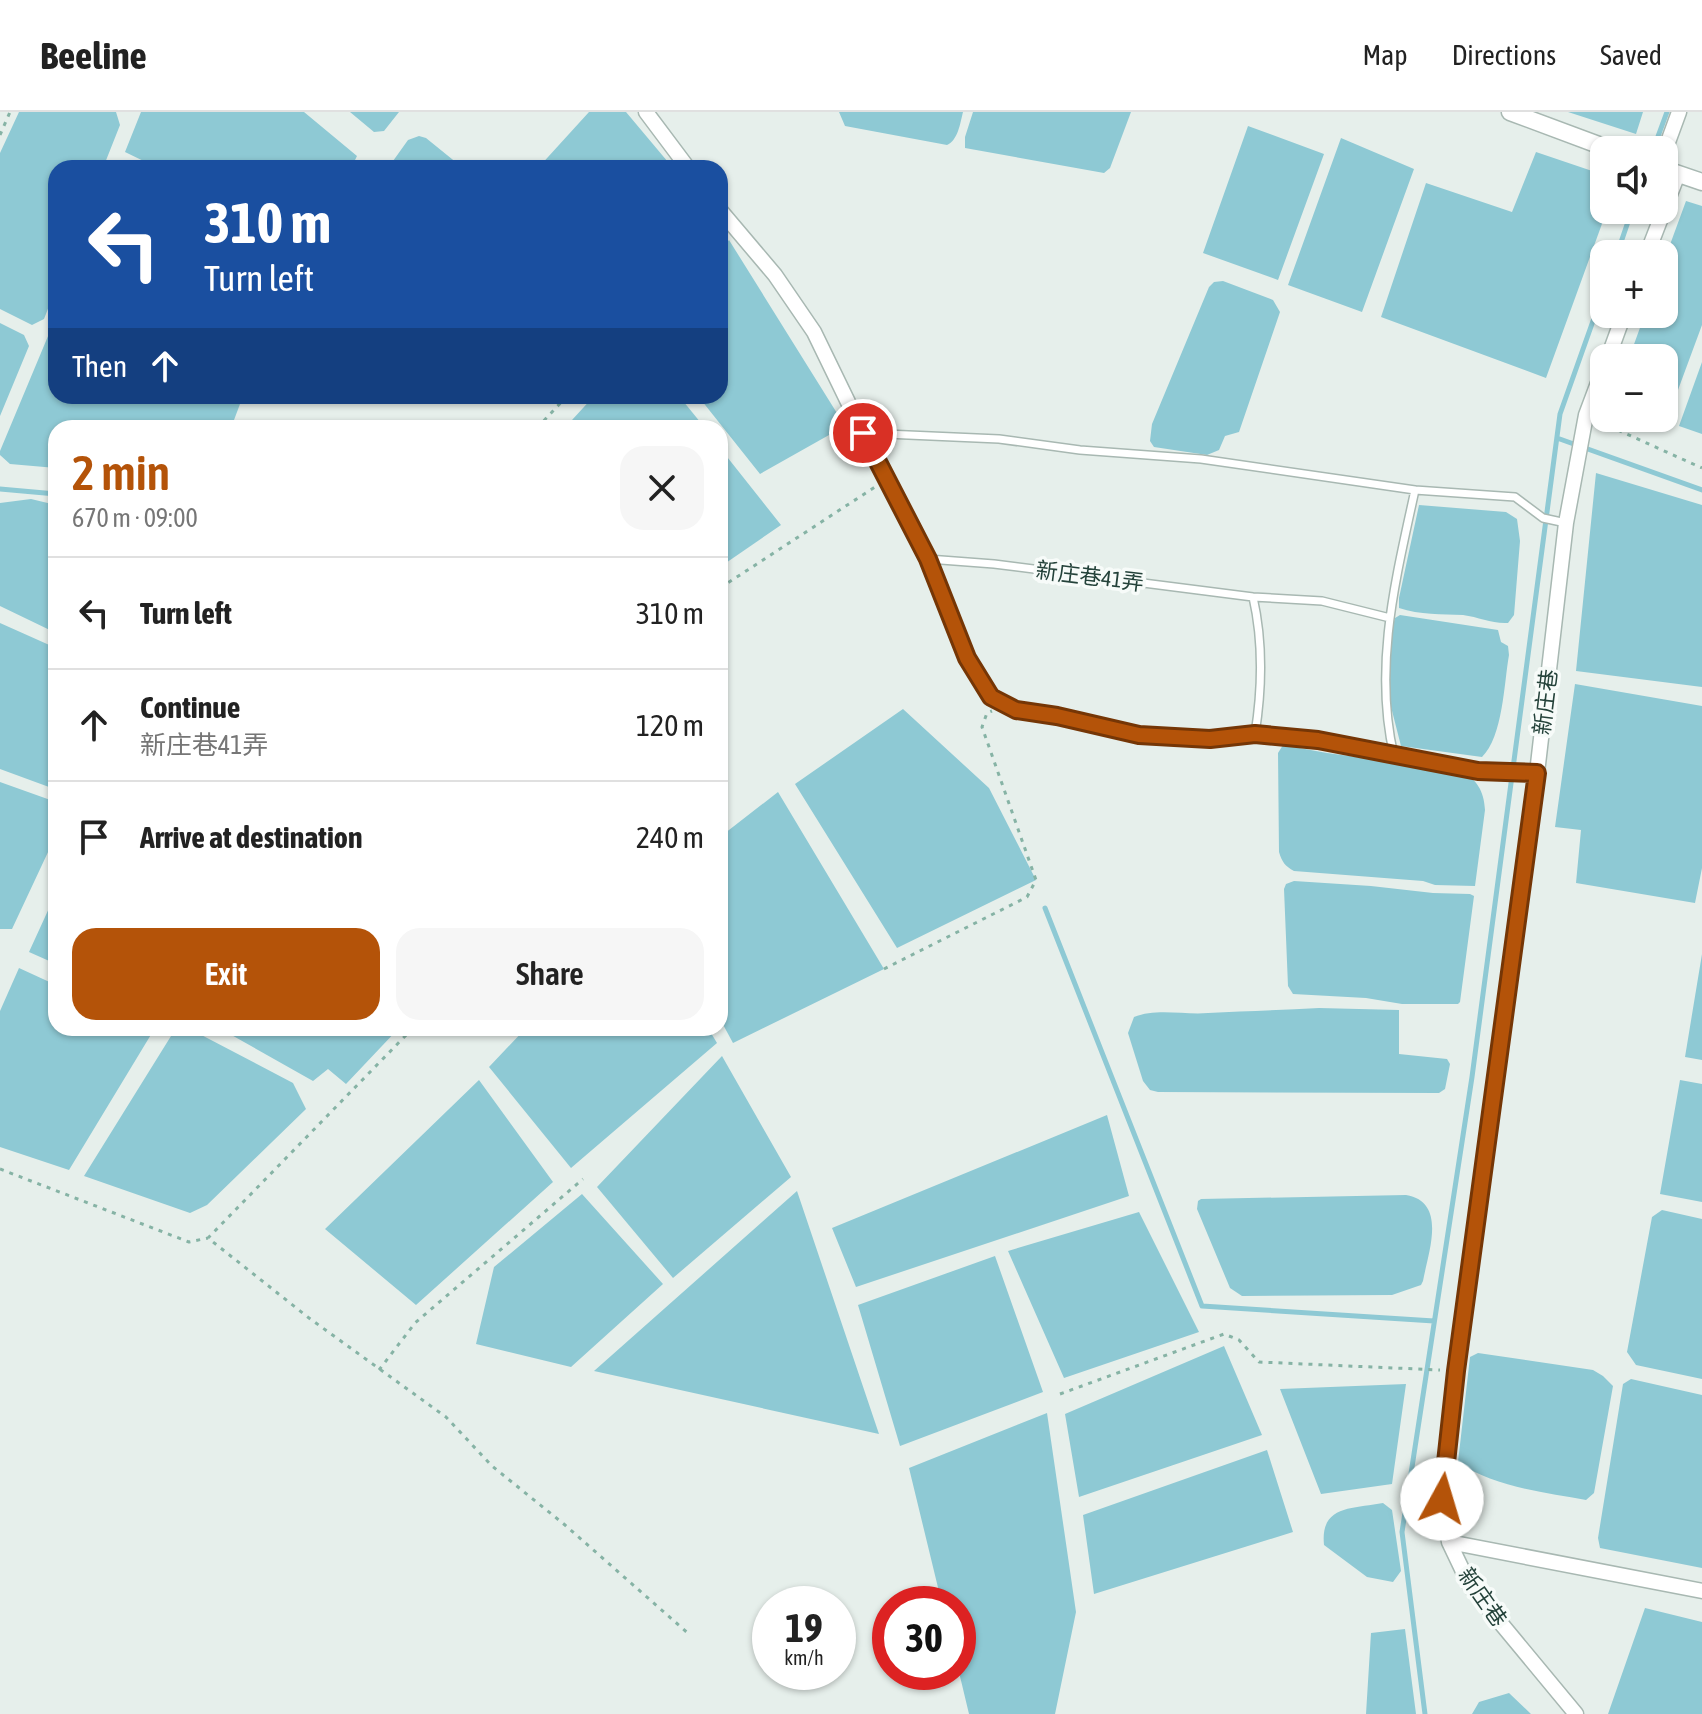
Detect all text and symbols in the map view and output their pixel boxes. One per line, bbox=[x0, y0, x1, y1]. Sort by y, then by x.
text: Beeline bbox=[40, 34, 147, 77]
text: Map bbox=[1363, 39, 1408, 71]
text: Directions bbox=[1452, 39, 1556, 71]
text: Saved bbox=[1600, 39, 1662, 71]
map controls bbox=[1590, 136, 1678, 432]
button: sound bbox=[1590, 136, 1678, 224]
text: 310 m bbox=[204, 191, 331, 255]
icon: left bbox=[72, 192, 176, 296]
button: + bbox=[1590, 240, 1678, 328]
text: Turn left bbox=[204, 257, 314, 299]
icon: ahead bbox=[143, 344, 187, 388]
button: − bbox=[1590, 344, 1678, 432]
text: Then bbox=[72, 349, 127, 383]
pin bbox=[829, 399, 897, 467]
icon: arrive bbox=[841, 411, 885, 455]
text: 2 min bbox=[72, 445, 170, 500]
button: close bbox=[620, 446, 704, 530]
text: 670 m · 09:00 bbox=[72, 503, 198, 533]
street label: 新庄巷41弄 bbox=[1034, 556, 1146, 596]
icon: left bbox=[72, 591, 116, 635]
text: Turn left bbox=[140, 596, 232, 630]
text: 310 m bbox=[636, 596, 704, 630]
street label: 新庄巷 bbox=[1528, 668, 1562, 736]
text: Continue bbox=[140, 690, 240, 724]
icon: ahead bbox=[72, 703, 116, 747]
text: 120 m bbox=[636, 708, 704, 742]
text: 新庄巷41弄 bbox=[140, 730, 268, 760]
icon: arrive bbox=[72, 815, 116, 859]
text: Arrive at destination bbox=[140, 820, 362, 854]
text: 240 m bbox=[636, 820, 704, 854]
button: Exit bbox=[72, 928, 380, 1020]
button: Share bbox=[396, 928, 704, 1020]
position arrow bbox=[1400, 1457, 1484, 1541]
street label: 新庄巷 bbox=[1453, 1563, 1513, 1631]
speed limit sign: 30 bbox=[872, 1586, 976, 1690]
text: 19 bbox=[785, 1605, 823, 1650]
text: km/h bbox=[784, 1646, 824, 1669]

